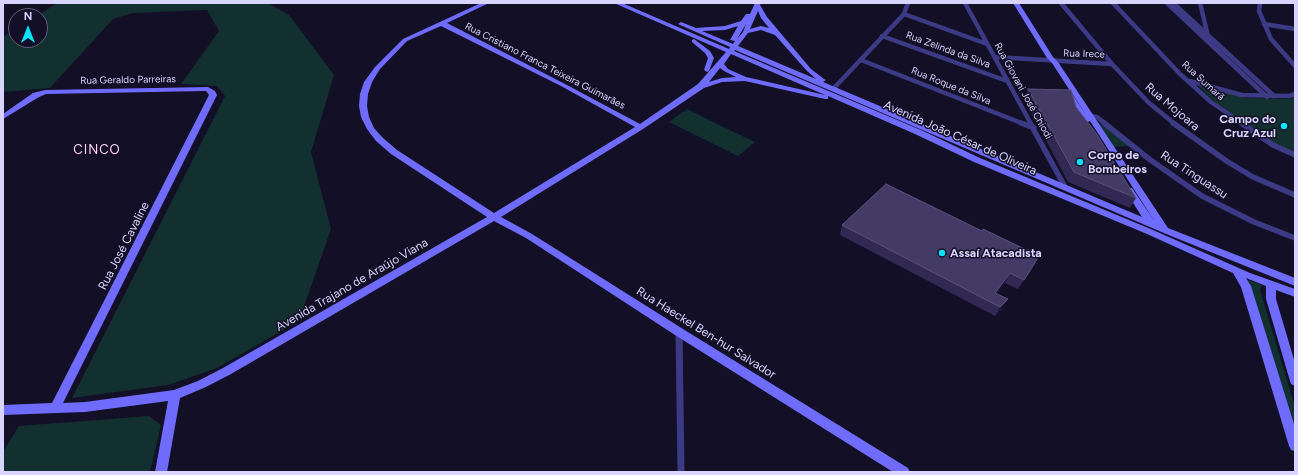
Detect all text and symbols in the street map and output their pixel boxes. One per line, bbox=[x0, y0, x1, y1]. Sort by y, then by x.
north arrow bbox=[8, 8, 48, 48]
text: N bbox=[24, 10, 32, 23]
street label: Rua Cristiano Franca Teixeira Guimarães bbox=[463, 20, 627, 112]
street label: Rua Zelinda da Silva bbox=[904, 29, 992, 71]
street label: Rua Giovani José Chiodi bbox=[992, 41, 1054, 141]
street label: Rua Irece bbox=[1063, 47, 1105, 61]
street label: Rua Sumarã bbox=[1179, 59, 1227, 103]
street label: Rua Roque da Silva bbox=[909, 65, 993, 107]
street label: Rua Geraldo Parreiras bbox=[80, 73, 176, 87]
street label: Rua Mojoara bbox=[1142, 80, 1202, 134]
street label: Avenida João César de Oliveira bbox=[881, 98, 1039, 178]
place label: Campo do Cruz Azul bbox=[1219, 112, 1276, 140]
marker: Campo do Cruz Azul bbox=[1279, 121, 1289, 131]
district label: CINCO bbox=[73, 142, 121, 158]
place label: Corpo de Bombeiros bbox=[1088, 148, 1147, 176]
street label: Rua Tinguassu bbox=[1158, 148, 1230, 202]
marker: Corpo de Bombeiros bbox=[1075, 157, 1085, 167]
street label: Rua José Cavaline bbox=[96, 199, 152, 293]
street label: Avenida Trajano de Araújo Viana bbox=[273, 235, 431, 335]
place label: Assaí Atacadista bbox=[950, 246, 1042, 260]
marker: Assaí Atacadista bbox=[937, 248, 947, 258]
street label: Rua Haeckel Ben-hur Salvador bbox=[634, 284, 778, 382]

